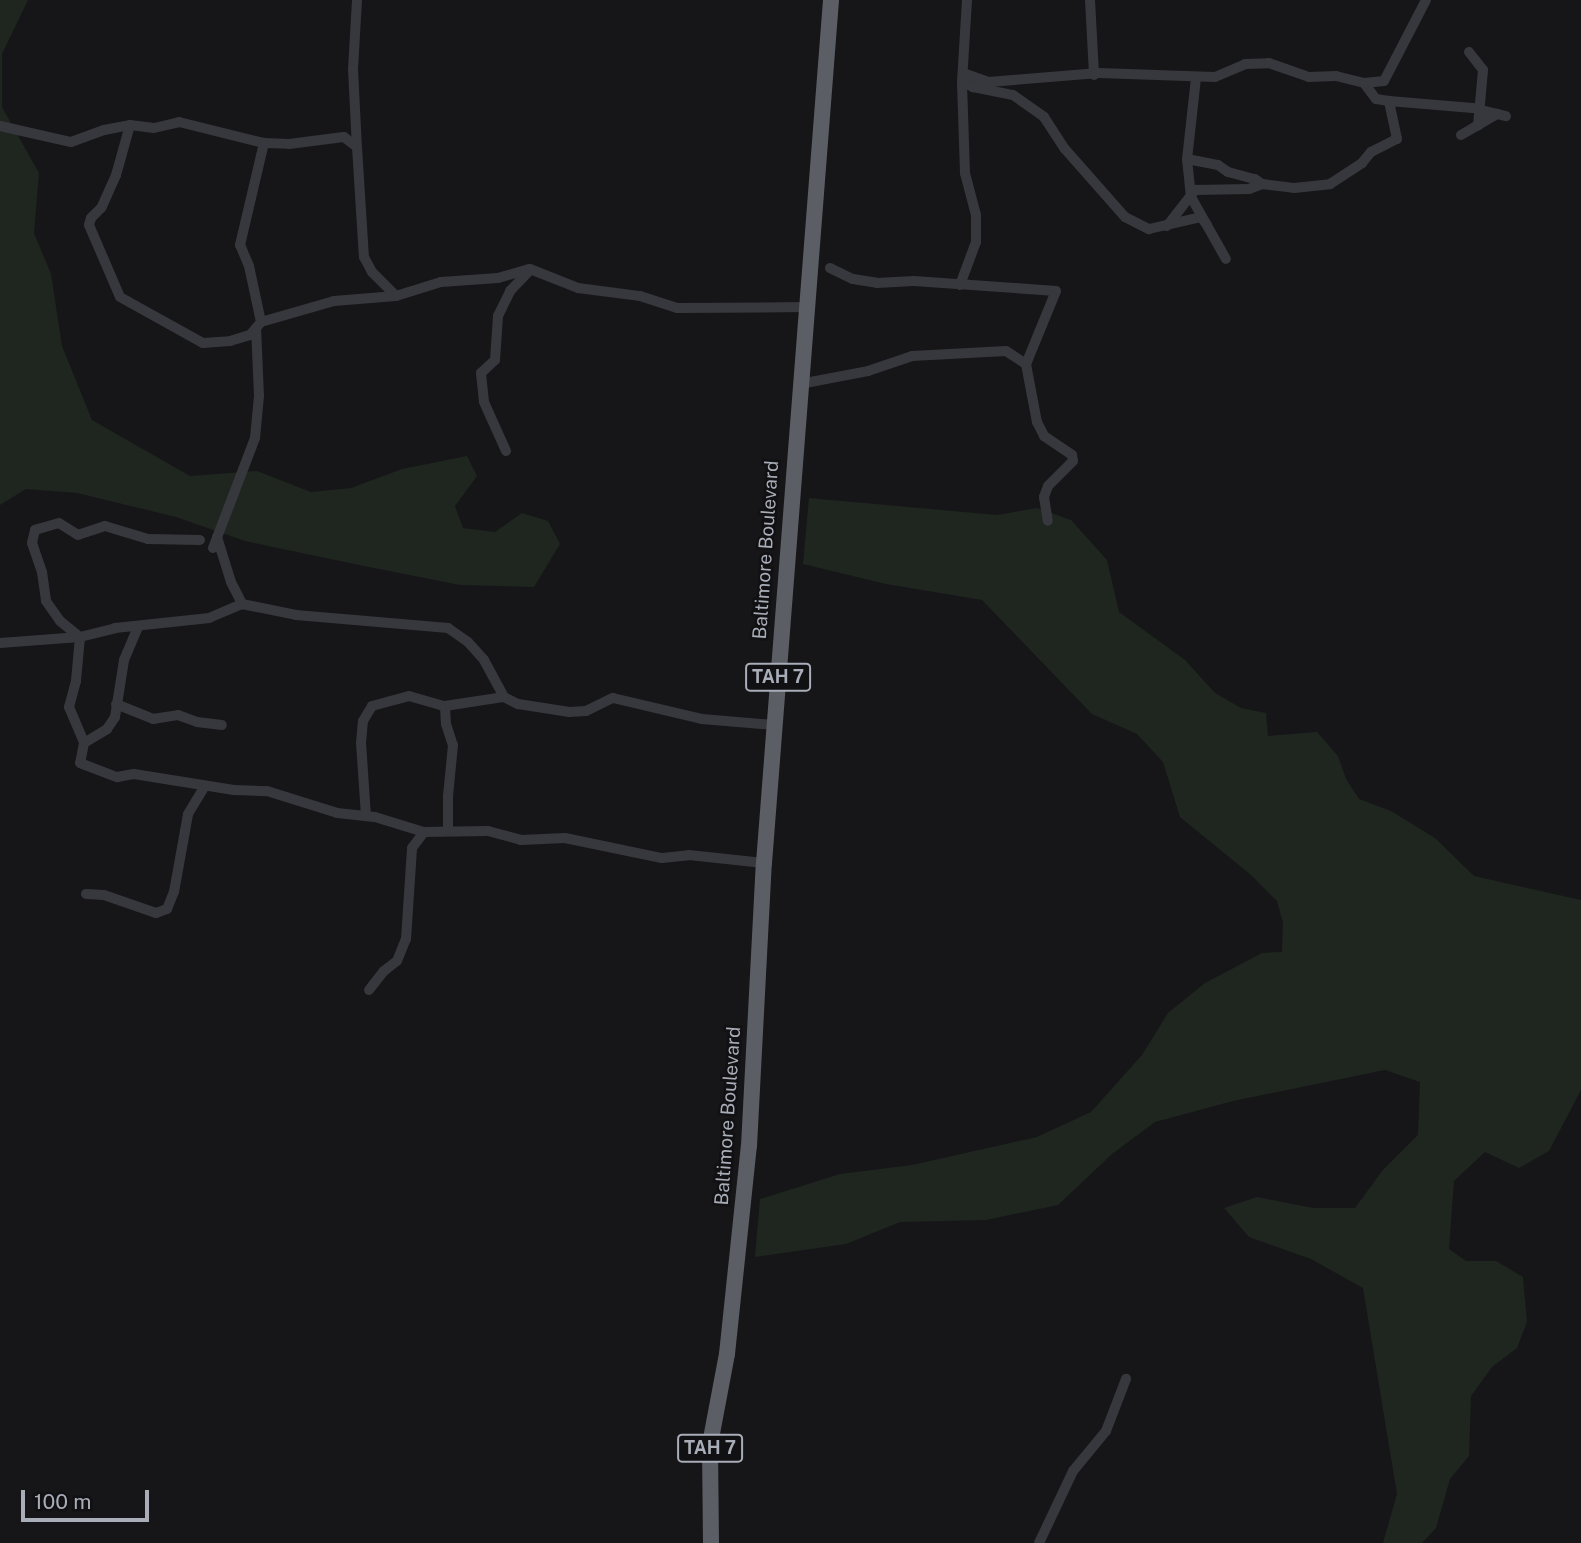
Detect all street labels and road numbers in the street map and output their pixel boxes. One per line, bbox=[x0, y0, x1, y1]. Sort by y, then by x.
street label: Baltimore Boulevard bbox=[748, 460, 784, 640]
road number: TAH 7 bbox=[745, 662, 811, 692]
street label: Baltimore Boulevard bbox=[710, 1026, 746, 1206]
road number: TAH 7 bbox=[677, 1434, 743, 1462]

